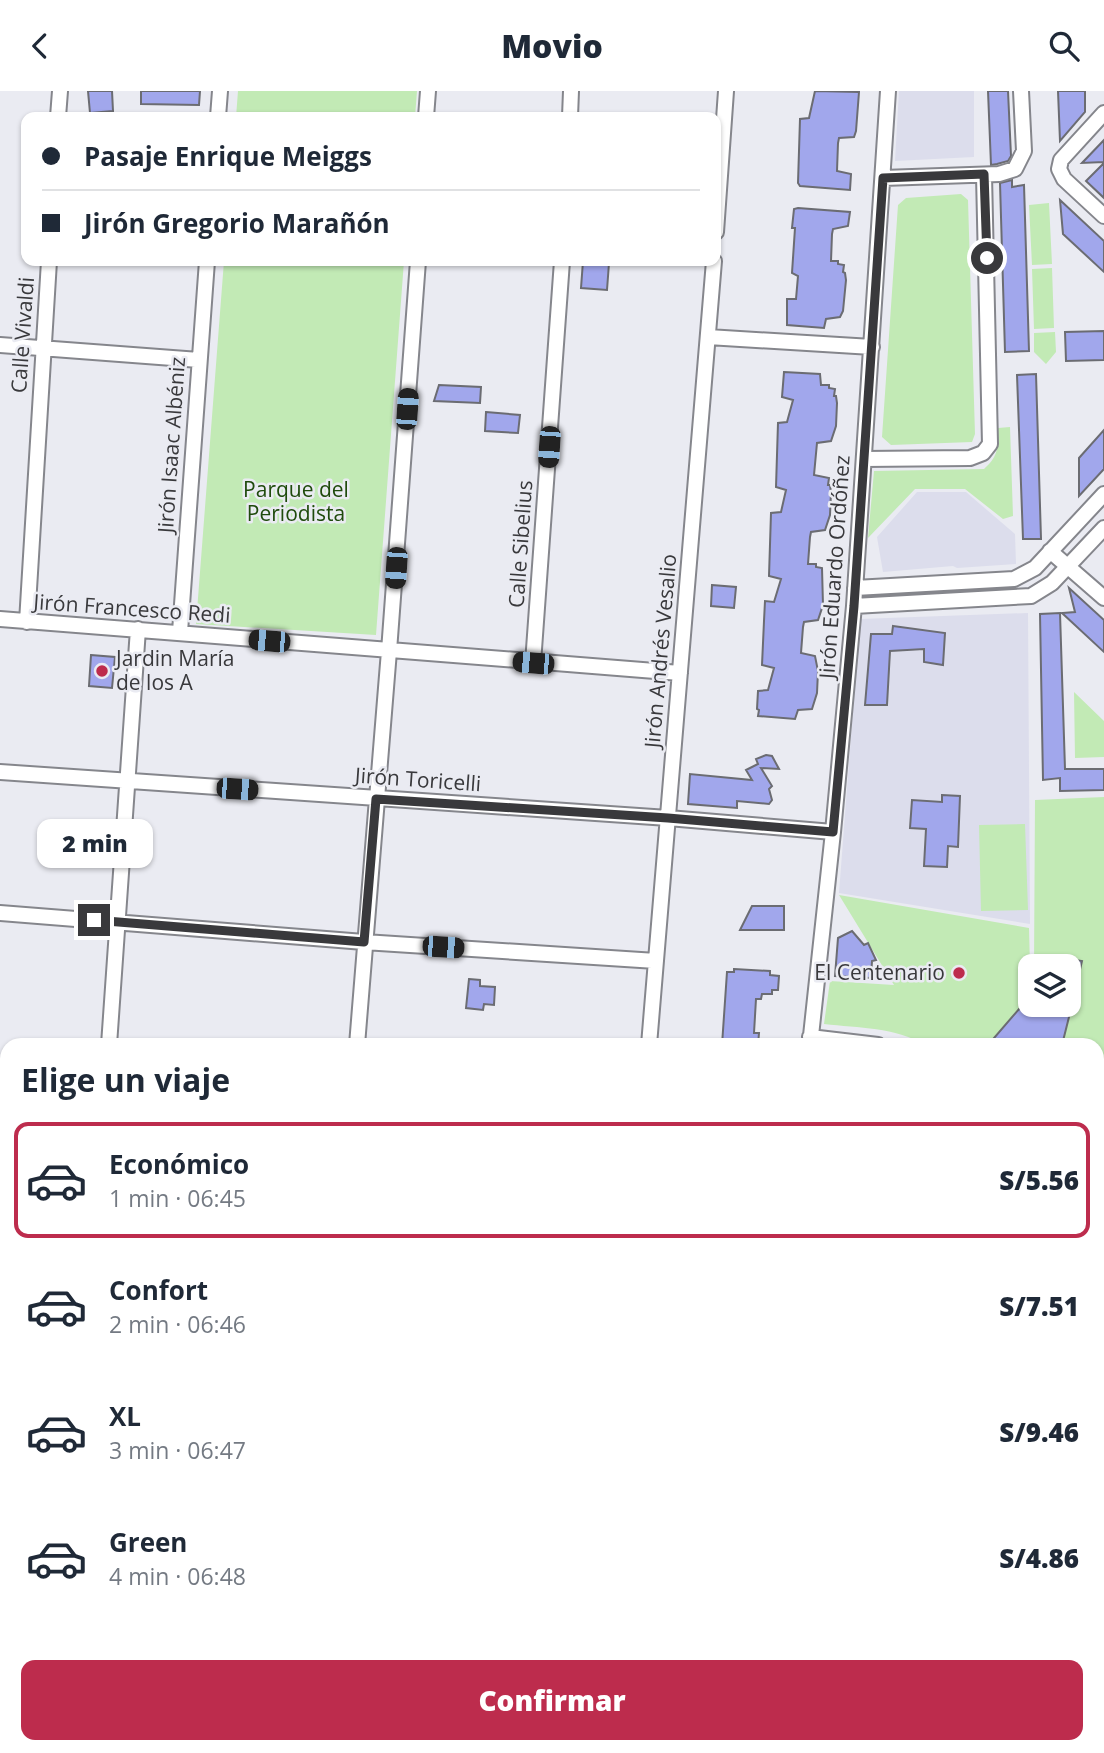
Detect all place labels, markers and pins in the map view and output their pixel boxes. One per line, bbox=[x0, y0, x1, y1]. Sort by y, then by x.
place label: Jardin María de los A bbox=[114, 644, 234, 696]
marker: Jardin María de los A bbox=[94, 663, 110, 679]
place label: El Centenario bbox=[814, 958, 945, 986]
marker: El Centenario bbox=[951, 965, 967, 981]

